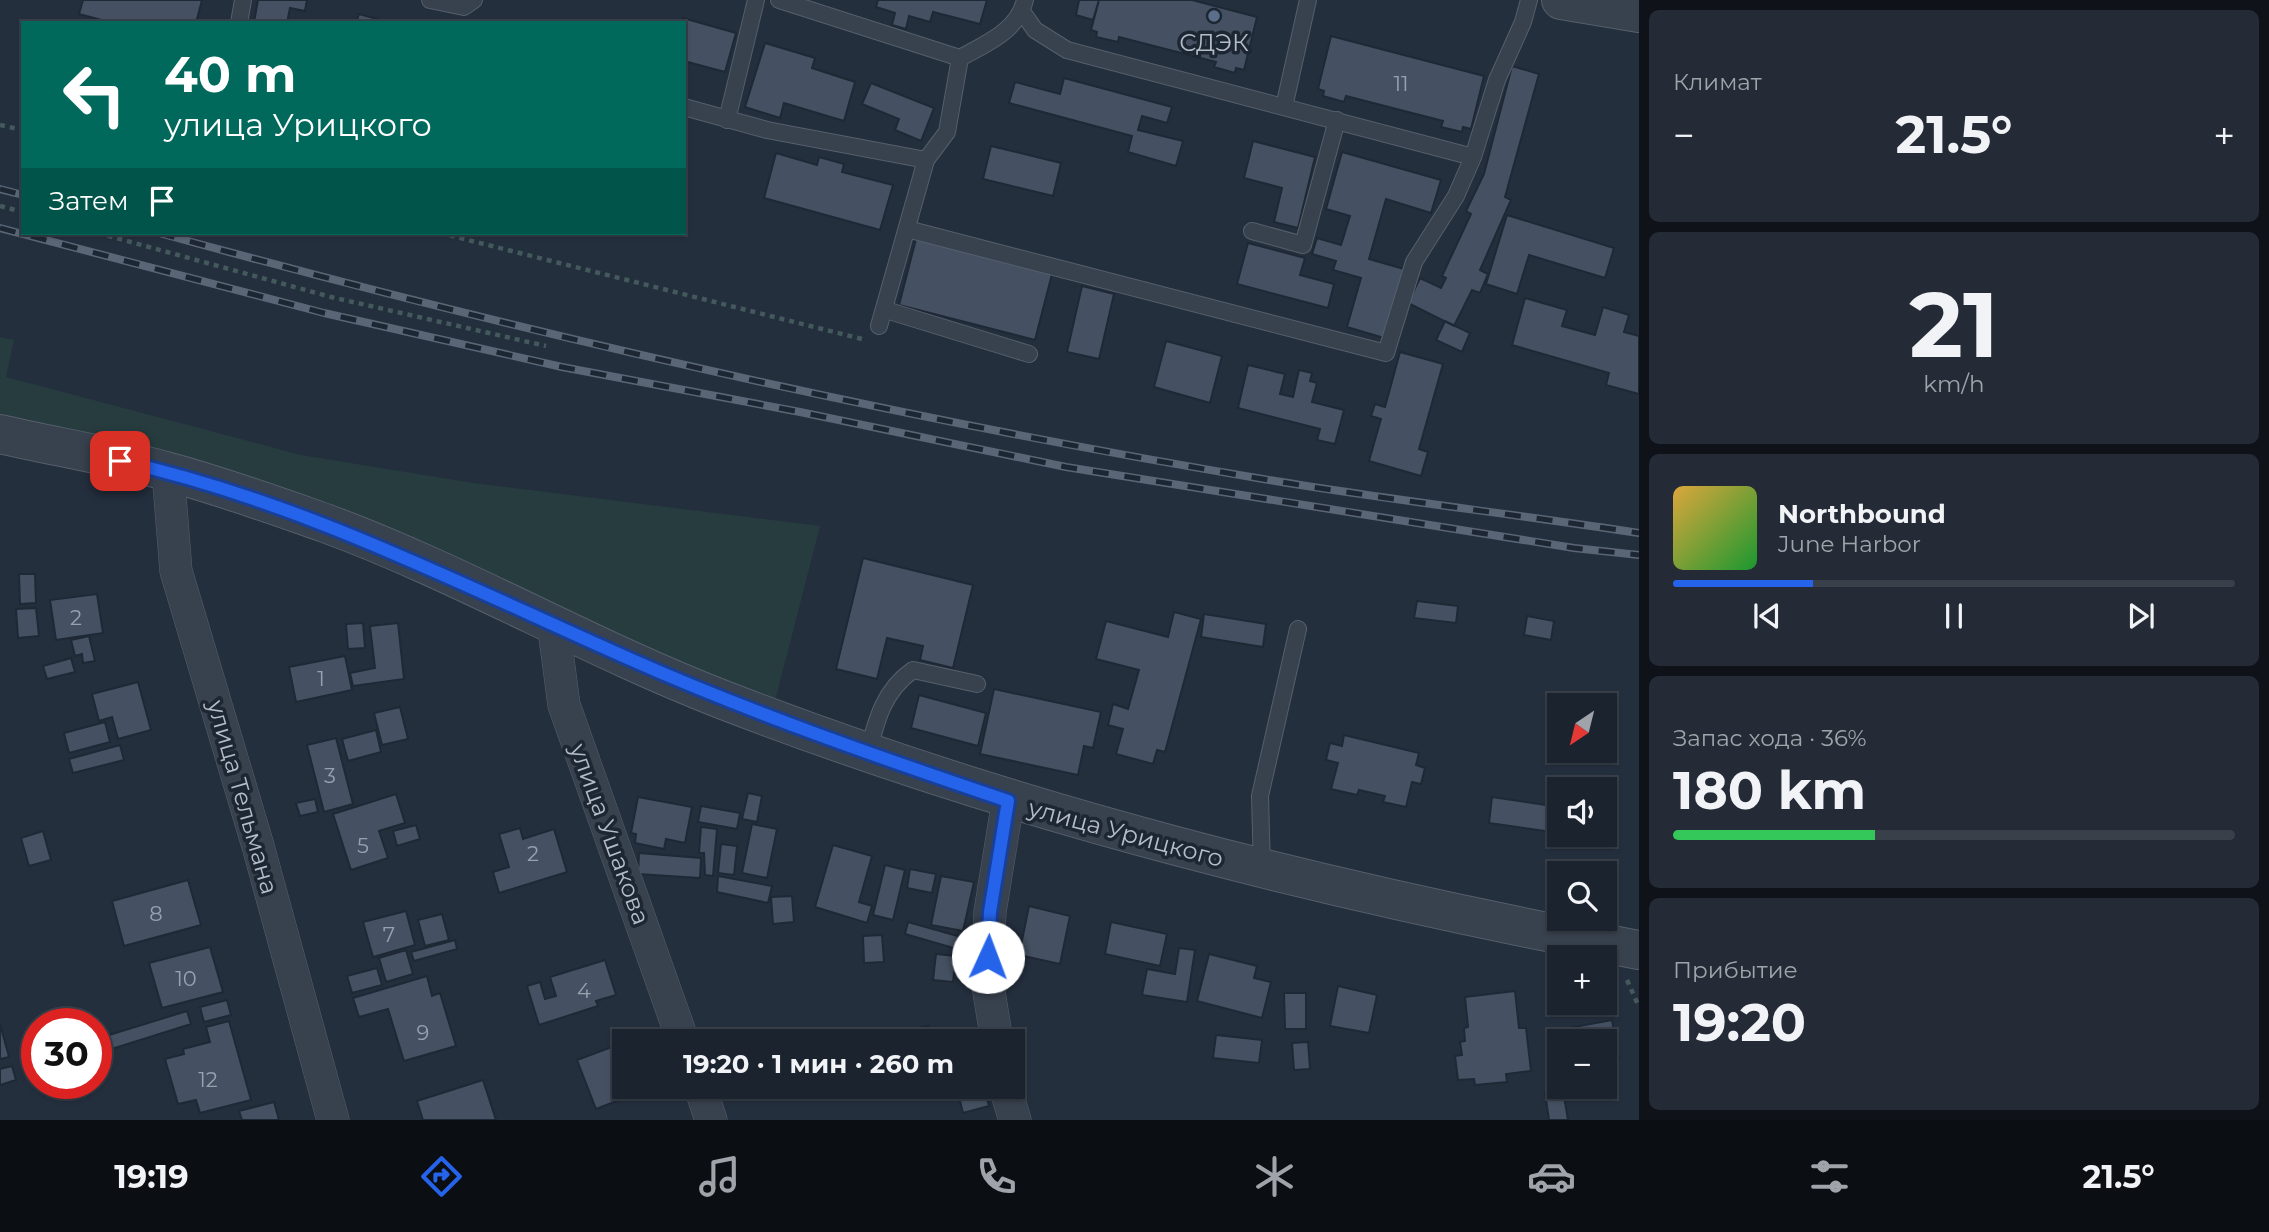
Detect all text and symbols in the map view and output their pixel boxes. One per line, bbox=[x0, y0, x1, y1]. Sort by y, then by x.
marker: СДЭК bbox=[1206, 8, 1222, 24]
place label: СДЭК bbox=[1179, 28, 1249, 57]
text: 40 m bbox=[164, 45, 296, 104]
icon: left bbox=[49, 49, 140, 140]
text: Климат bbox=[1673, 68, 1762, 96]
house number: 11 bbox=[1393, 71, 1409, 96]
text: 21.5° bbox=[1895, 103, 2013, 166]
text: улица Урицкого bbox=[164, 105, 432, 144]
text: − bbox=[1673, 112, 1695, 159]
text: + bbox=[2213, 112, 2235, 159]
icon: arrive bbox=[143, 182, 181, 220]
text: Затем bbox=[49, 185, 129, 217]
text: 21 bbox=[1909, 269, 1999, 380]
text: km/h bbox=[1923, 370, 1985, 398]
pin bbox=[90, 431, 150, 491]
icon: arrive bbox=[101, 442, 139, 480]
text: Northbound bbox=[1778, 498, 1946, 530]
text: June Harbor bbox=[1778, 530, 1921, 558]
icon: previous bbox=[1748, 597, 1786, 635]
icon: pause bbox=[1935, 597, 1973, 635]
icon: next bbox=[2122, 597, 2160, 635]
house number: 2 bbox=[70, 605, 82, 630]
house number: 1 bbox=[317, 666, 325, 691]
north arrow bbox=[1547, 693, 1617, 763]
map controls bbox=[1547, 693, 1617, 1099]
street label: улица Тельмана bbox=[201, 696, 285, 897]
text: Запас хода · 36% bbox=[1673, 724, 1867, 752]
street label: улица Ушакова bbox=[563, 739, 656, 928]
text: 180 km bbox=[1673, 759, 1866, 822]
house number: 3 bbox=[324, 763, 336, 788]
button: sound bbox=[1547, 777, 1617, 847]
street label: улица Урицкого bbox=[1024, 793, 1227, 873]
house number: 5 bbox=[357, 833, 369, 858]
house number: 2 bbox=[527, 841, 539, 866]
button: search bbox=[1547, 861, 1617, 931]
house number: 8 bbox=[149, 901, 163, 926]
position arrow bbox=[951, 920, 1025, 994]
house number: 7 bbox=[383, 922, 395, 947]
button: + bbox=[1547, 945, 1617, 1015]
text: Прибытие bbox=[1673, 956, 1798, 984]
house number: 10 bbox=[175, 966, 197, 991]
house number: 4 bbox=[577, 978, 591, 1003]
text: 19:20 bbox=[1673, 991, 1806, 1054]
speed limit sign: 30 bbox=[21, 1008, 112, 1099]
house number: 9 bbox=[417, 1020, 429, 1045]
button: − bbox=[1547, 1029, 1617, 1099]
text: 19:20 · 1 мин · 260 m bbox=[683, 1048, 954, 1080]
house number: 12 bbox=[198, 1067, 218, 1092]
icon: directions bbox=[417, 1152, 466, 1201]
icon: music bbox=[695, 1152, 744, 1201]
icon: phone bbox=[972, 1152, 1021, 1201]
icon: climate bbox=[1250, 1152, 1299, 1201]
icon: car bbox=[1527, 1152, 1576, 1201]
icon: filters bbox=[1805, 1152, 1854, 1201]
text: 19:19 bbox=[114, 1157, 189, 1196]
text: 21.5° bbox=[2083, 1157, 2155, 1196]

